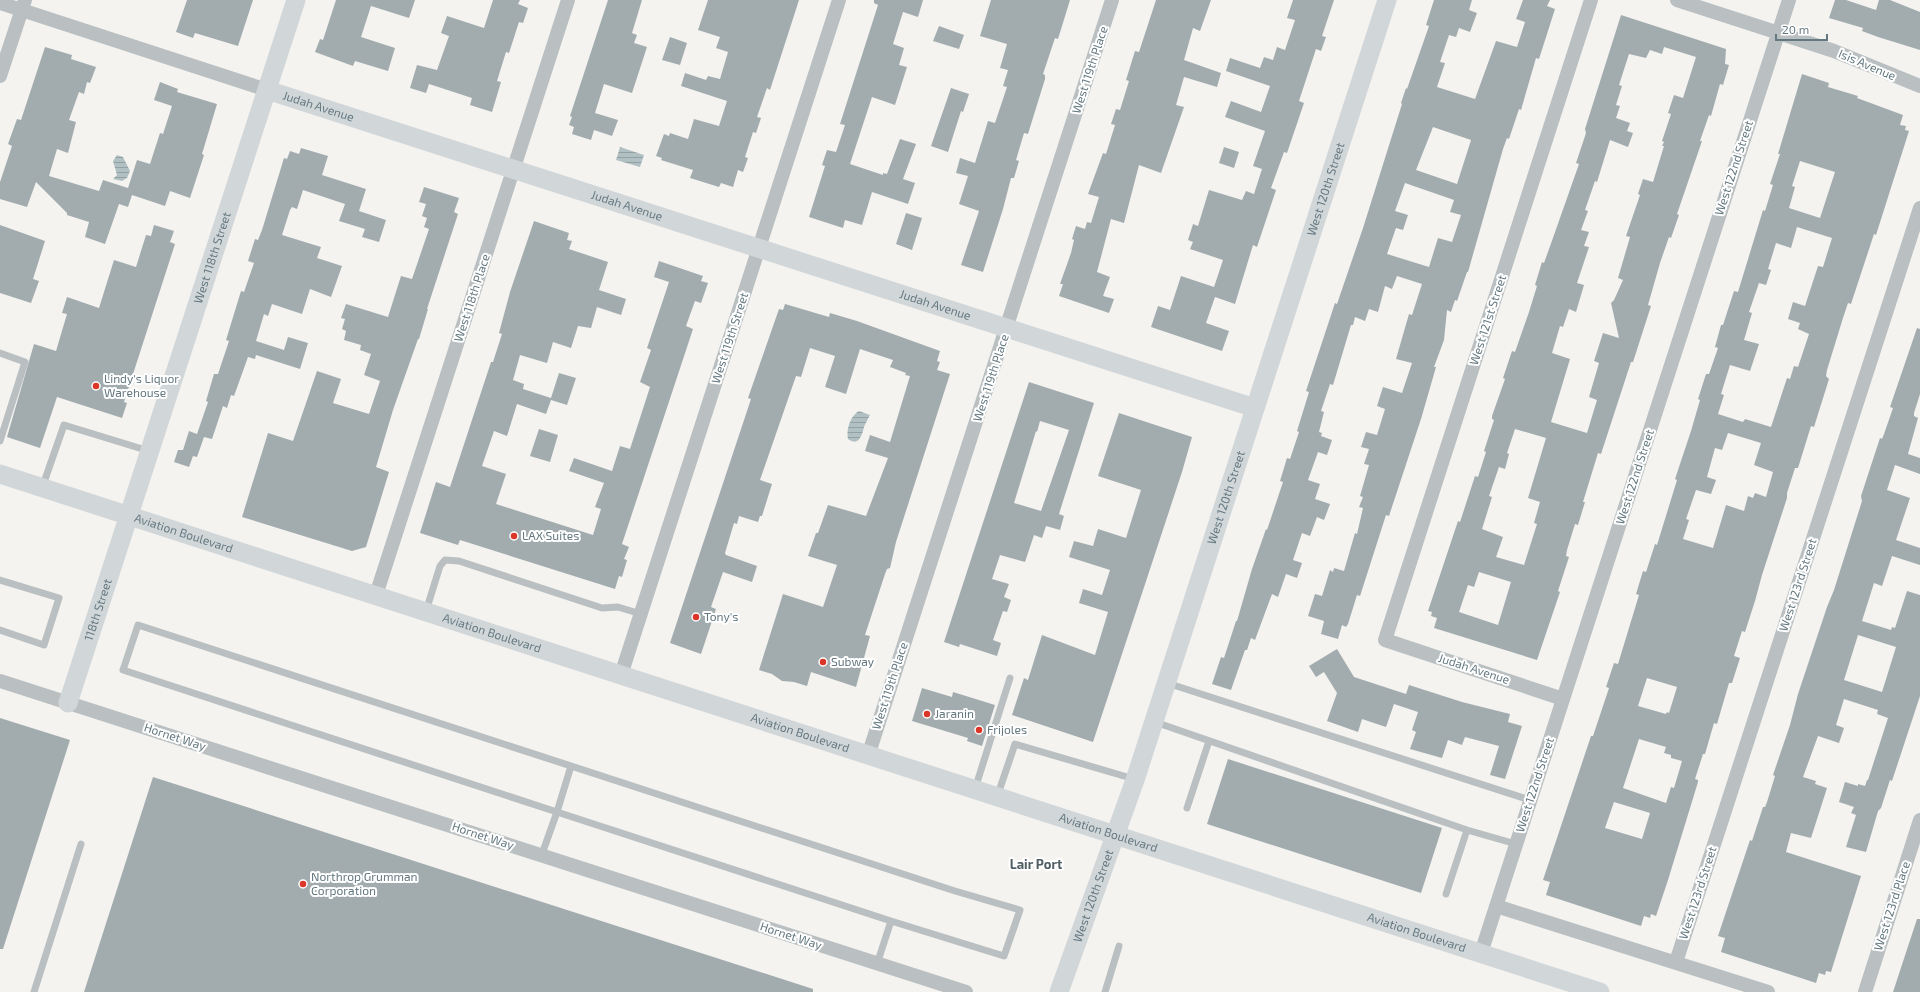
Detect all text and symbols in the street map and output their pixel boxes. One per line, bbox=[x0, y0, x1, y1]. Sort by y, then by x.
scale bar bbox=[1776, 16, 1827, 42]
text: 20 m bbox=[1782, 22, 1809, 36]
street label: West 119th Place bbox=[1068, 24, 1110, 115]
street label: Isis Avenue bbox=[1837, 46, 1898, 82]
street label: Judah Avenue bbox=[281, 88, 356, 124]
street label: West 122nd Street bbox=[1711, 118, 1755, 217]
street label: West 120th Street bbox=[1303, 140, 1347, 237]
street label: Judah Avenue bbox=[590, 187, 665, 223]
street label: West 118th Street bbox=[190, 210, 233, 305]
street label: West 118th Place bbox=[450, 252, 492, 343]
street label: West 121st Street bbox=[1466, 272, 1508, 367]
street label: Judah Avenue bbox=[898, 286, 973, 322]
street label: West 119th Street bbox=[708, 290, 751, 385]
street label: West 119th Place bbox=[969, 332, 1011, 423]
place label: Lindy's Liquor Warehouse bbox=[104, 371, 179, 399]
marker: Lindy's Liquor Warehouse bbox=[91, 381, 101, 391]
street label: West 122nd Street bbox=[1612, 427, 1656, 526]
street label: West 120th Street bbox=[1204, 448, 1247, 546]
street label: Aviation Boulevard bbox=[133, 510, 235, 555]
place label: LAX Suites bbox=[522, 528, 579, 542]
marker: LAX Suites bbox=[509, 531, 519, 541]
street label: West 123rd Street bbox=[1775, 536, 1819, 633]
street label: 118th Street bbox=[81, 576, 114, 642]
place label: Tony's bbox=[704, 609, 738, 623]
street label: Aviation Boulevard bbox=[441, 610, 543, 655]
marker: Tony's bbox=[691, 612, 701, 622]
street label: West 119th Place bbox=[868, 640, 910, 731]
street label: Judah Avenue bbox=[1437, 650, 1512, 686]
place label: Subway bbox=[831, 654, 875, 668]
marker: Subway bbox=[818, 657, 828, 667]
place label: Jaranin bbox=[935, 706, 974, 720]
marker: Jaranin bbox=[922, 709, 932, 719]
street label: Aviation Boulevard bbox=[749, 710, 852, 755]
street label: Hornet Way bbox=[143, 719, 209, 753]
place label: Frijoles bbox=[987, 722, 1027, 737]
marker: Frijoles bbox=[974, 725, 984, 735]
street label: West 122nd Street bbox=[1512, 735, 1556, 834]
street label: Aviation Boulevard bbox=[1058, 809, 1160, 854]
street label: Hornet Way bbox=[451, 818, 517, 852]
street label: West 123rd Street bbox=[1675, 844, 1719, 941]
street label: West 120th Street bbox=[1069, 847, 1116, 944]
district label: Lair Port bbox=[1010, 856, 1063, 872]
street label: West 123rd Place bbox=[1870, 859, 1912, 952]
place label: Northrop Grumman Corporation bbox=[311, 869, 418, 897]
marker: Northrop Grumman Corporation bbox=[298, 879, 308, 889]
street label: Aviation Boulevard bbox=[1366, 909, 1468, 954]
street label: Hornet Way bbox=[759, 918, 825, 952]

